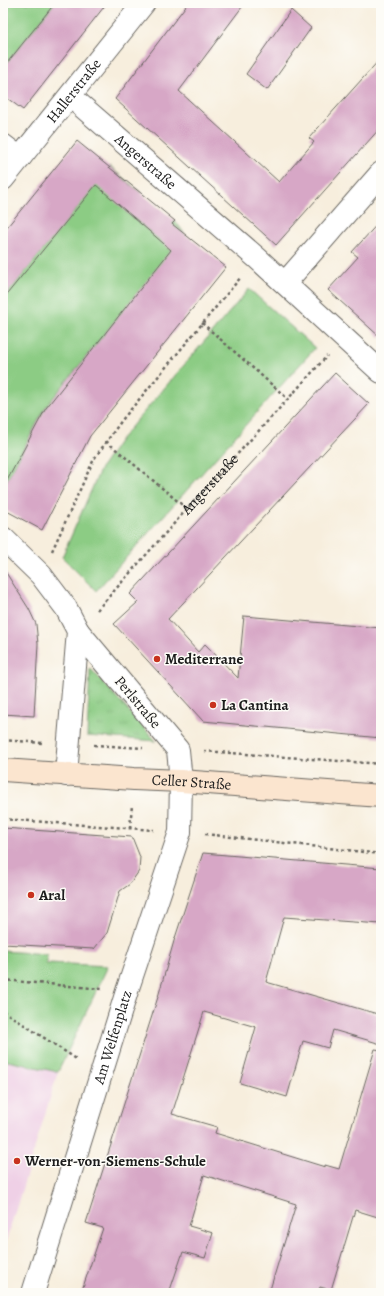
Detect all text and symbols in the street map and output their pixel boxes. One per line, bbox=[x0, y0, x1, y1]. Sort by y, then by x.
street label: Hallerstraße bbox=[42, 54, 106, 127]
street label: Angerstraße bbox=[110, 128, 181, 194]
street label: Angerstraße bbox=[176, 449, 243, 520]
place label: Mediterrane bbox=[165, 649, 244, 669]
marker: Mediterrane bbox=[152, 654, 162, 664]
street label: Perlstraße bbox=[110, 671, 166, 733]
place label: La Cantina bbox=[221, 695, 290, 715]
marker: La Cantina bbox=[208, 700, 218, 710]
street label: Celler Straße bbox=[151, 770, 232, 795]
place label: Aral bbox=[38, 885, 65, 905]
marker: Aral bbox=[26, 890, 36, 900]
street label: Am Welfenplatz bbox=[88, 988, 137, 1087]
place label: Werner-von-Siemens-Schule bbox=[24, 1151, 206, 1171]
marker: Werner-von-Siemens-Schule bbox=[12, 1156, 22, 1166]

